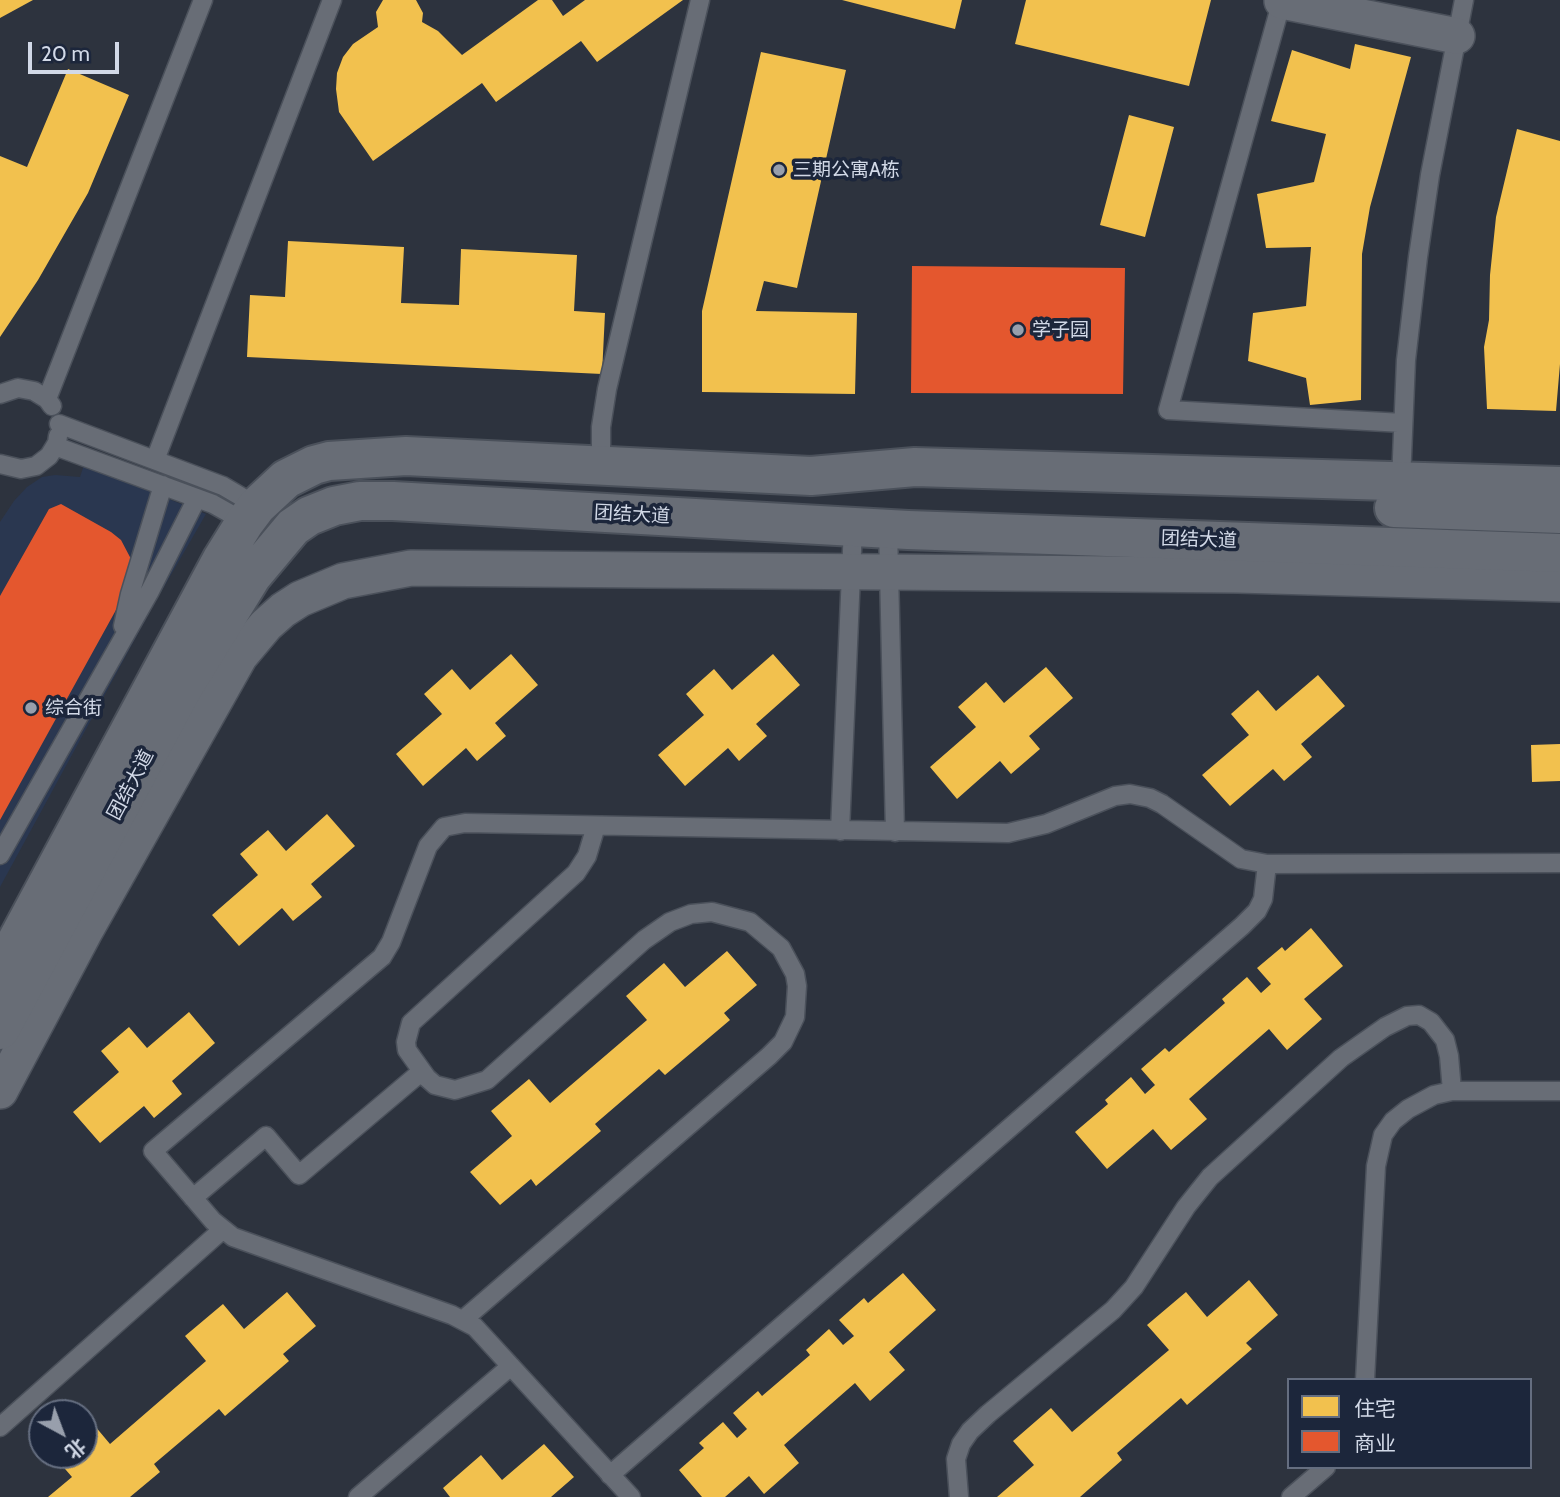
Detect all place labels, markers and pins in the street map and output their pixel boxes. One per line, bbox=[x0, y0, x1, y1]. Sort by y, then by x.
place label: 三期公寓A栋 bbox=[793, 159, 900, 181]
marker: 三期公寓A栋 bbox=[771, 162, 787, 178]
place label: 学子园 bbox=[1032, 319, 1089, 341]
marker: 学子园 bbox=[1010, 322, 1026, 338]
place label: 综合街 bbox=[45, 697, 102, 719]
marker: 综合街 bbox=[23, 700, 39, 716]

